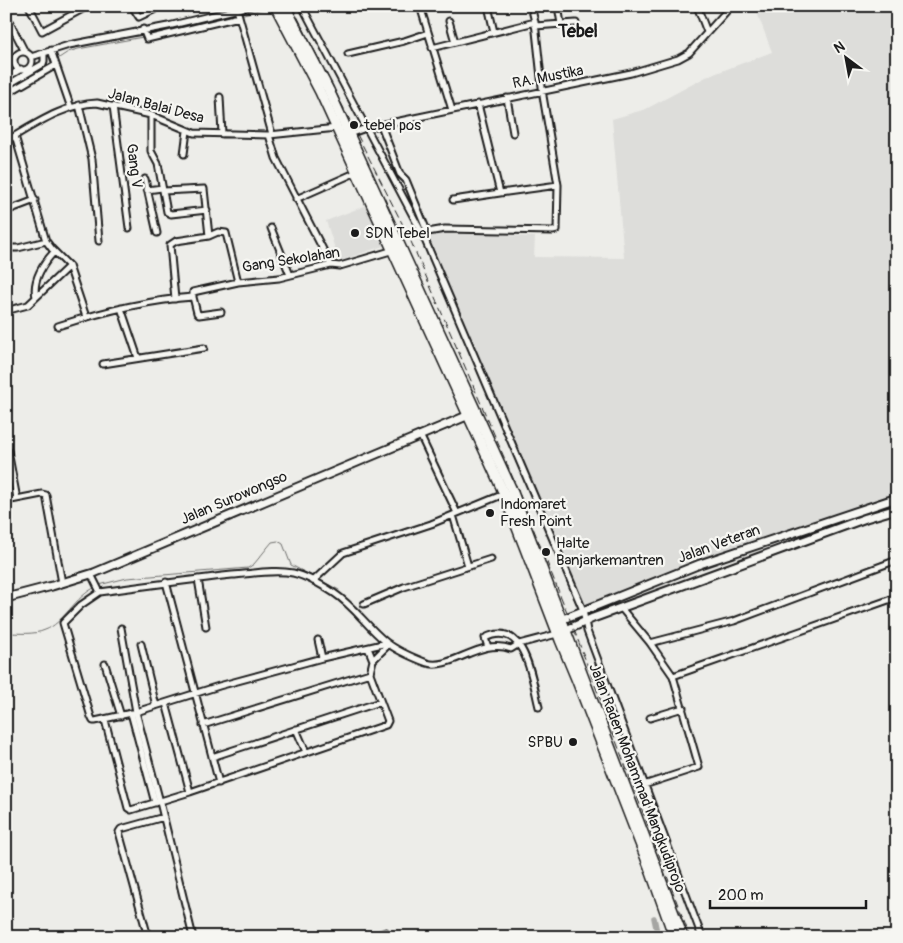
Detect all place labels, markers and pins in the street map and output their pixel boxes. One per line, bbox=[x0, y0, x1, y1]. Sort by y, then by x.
place label: tebel pos bbox=[363, 116, 421, 135]
marker: tebel pos bbox=[348, 119, 360, 131]
place label: SDN Tebel bbox=[365, 224, 430, 243]
marker: SDN Tebel bbox=[349, 227, 361, 239]
place label: Indomaret Fresh Point bbox=[500, 495, 573, 531]
marker: Indomaret Fresh Point bbox=[484, 507, 496, 519]
place label: Halte Banjarkemantren bbox=[556, 534, 664, 570]
marker: Halte Banjarkemantren bbox=[540, 546, 552, 558]
place label: SPBU bbox=[528, 733, 563, 752]
marker: SPBU bbox=[567, 736, 579, 748]

